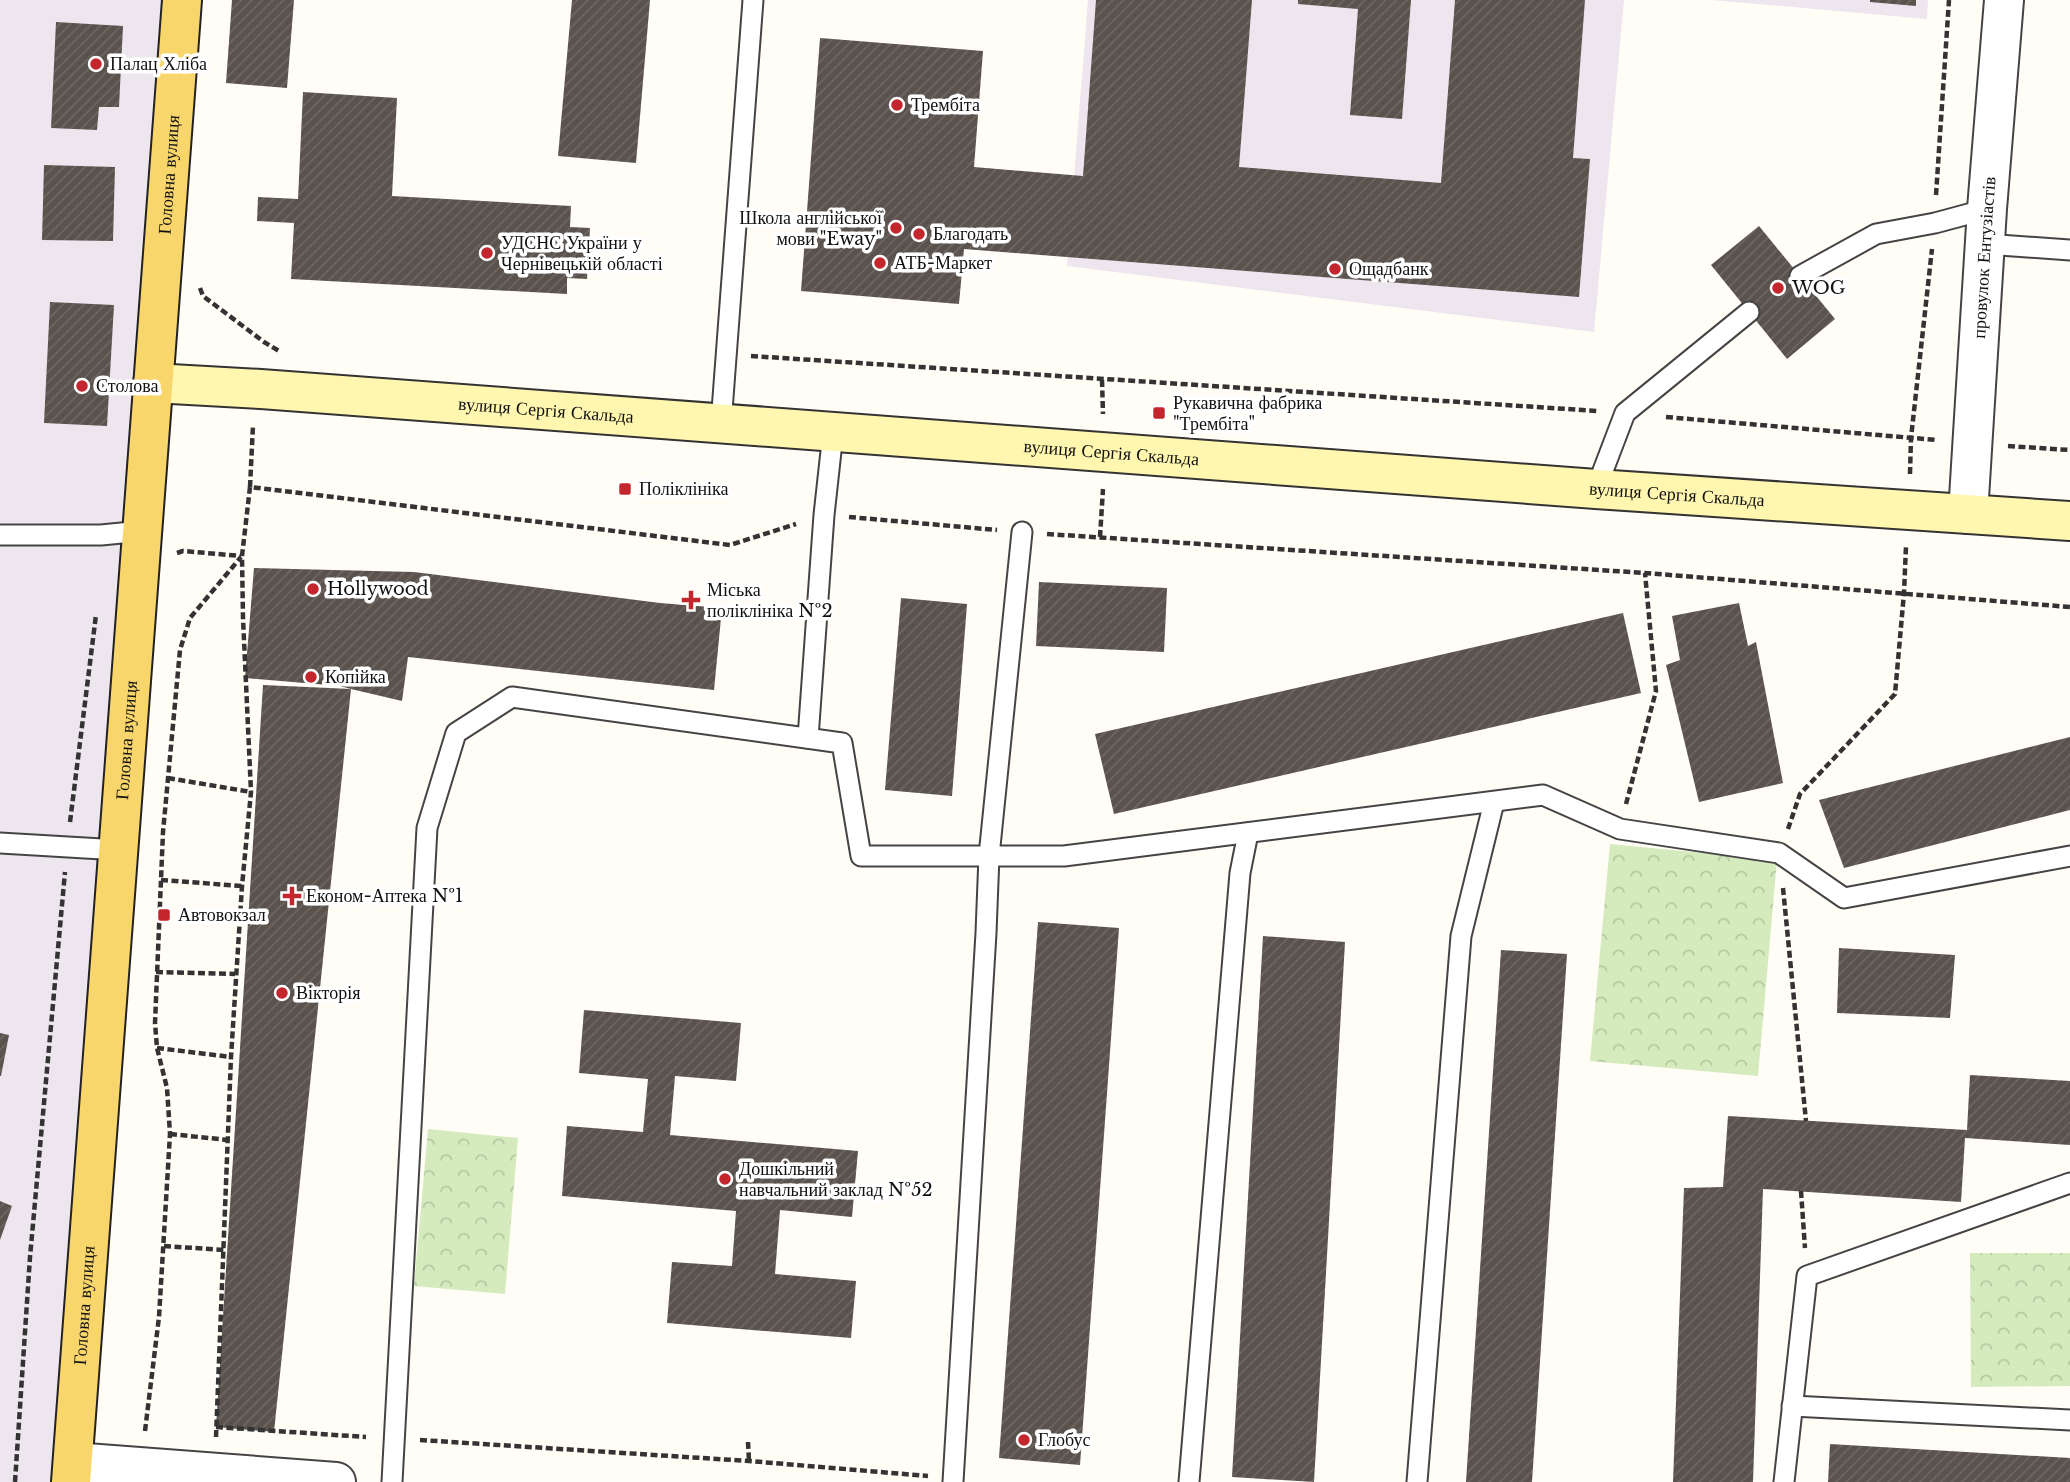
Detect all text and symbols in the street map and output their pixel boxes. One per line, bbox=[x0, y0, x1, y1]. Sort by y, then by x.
place label: Палац Хліба bbox=[110, 53, 207, 75]
marker: Палац Хліба bbox=[88, 56, 104, 72]
place label: Трембіта bbox=[911, 94, 980, 116]
marker: Трембіта bbox=[889, 97, 905, 113]
street label: Головна вулиця bbox=[153, 114, 184, 235]
street label: провулок Ентузіастів bbox=[1968, 176, 2001, 339]
place label: Школа англійської мови "Eway" bbox=[739, 207, 882, 250]
marker: Школа англійської мови "Eway" bbox=[888, 220, 904, 236]
place label: Благодать bbox=[933, 223, 1008, 245]
marker: Благодать bbox=[911, 226, 927, 242]
place label: УДСНС України у Чернівецькій області bbox=[501, 232, 663, 275]
marker: УДСНС України у Чернівецькій області bbox=[479, 245, 495, 261]
place label: АТБ-Маркет bbox=[894, 252, 992, 274]
marker: АТБ-Маркет bbox=[872, 255, 888, 271]
place label: Ощадбанк bbox=[1349, 258, 1429, 280]
marker: Ощадбанк bbox=[1327, 261, 1343, 277]
place label: WOG bbox=[1791, 277, 1846, 299]
marker: WOG bbox=[1770, 280, 1786, 296]
place label: Столова bbox=[96, 375, 158, 397]
marker: Столова bbox=[74, 378, 90, 394]
place label: Рукавична фабрика "Трембіта" bbox=[1173, 392, 1322, 435]
street label: вулиця Сергія Скальда bbox=[457, 393, 635, 428]
marker: Рукавична фабрика "Трембіта" bbox=[1151, 405, 1167, 421]
street label: вулиця Сергія Скальда bbox=[1023, 435, 1200, 470]
place label: Поліклініка bbox=[639, 478, 729, 500]
street label: вулиця Сергія Скальда bbox=[1588, 478, 1765, 511]
marker: Поліклініка bbox=[617, 481, 633, 497]
place label: Hollywood bbox=[327, 578, 429, 600]
place label: Міська поліклініка №2 bbox=[707, 579, 833, 622]
marker: Hollywood bbox=[305, 581, 321, 597]
marker: Міська поліклініка №2 bbox=[681, 590, 701, 610]
place label: Копійка bbox=[325, 666, 386, 688]
marker: Копійка bbox=[303, 669, 319, 685]
street label: Головна вулиця bbox=[111, 680, 142, 801]
place label: Економ-Аптека №1 bbox=[306, 885, 463, 907]
marker: Економ-Аптека №1 bbox=[284, 888, 300, 904]
place label: Автовокзал bbox=[178, 904, 266, 926]
marker: Автовокзал bbox=[156, 907, 172, 923]
place label: Вікторія bbox=[296, 982, 360, 1004]
marker: Вікторія bbox=[274, 985, 290, 1001]
place label: Дошкільний навчальний заклад №52 bbox=[739, 1158, 932, 1201]
marker: Дошкільний навчальний заклад №52 bbox=[717, 1171, 733, 1187]
street label: Головна вулиця bbox=[69, 1245, 100, 1366]
place label: Глобус bbox=[1038, 1429, 1091, 1451]
marker: Глобус bbox=[1016, 1432, 1032, 1448]

